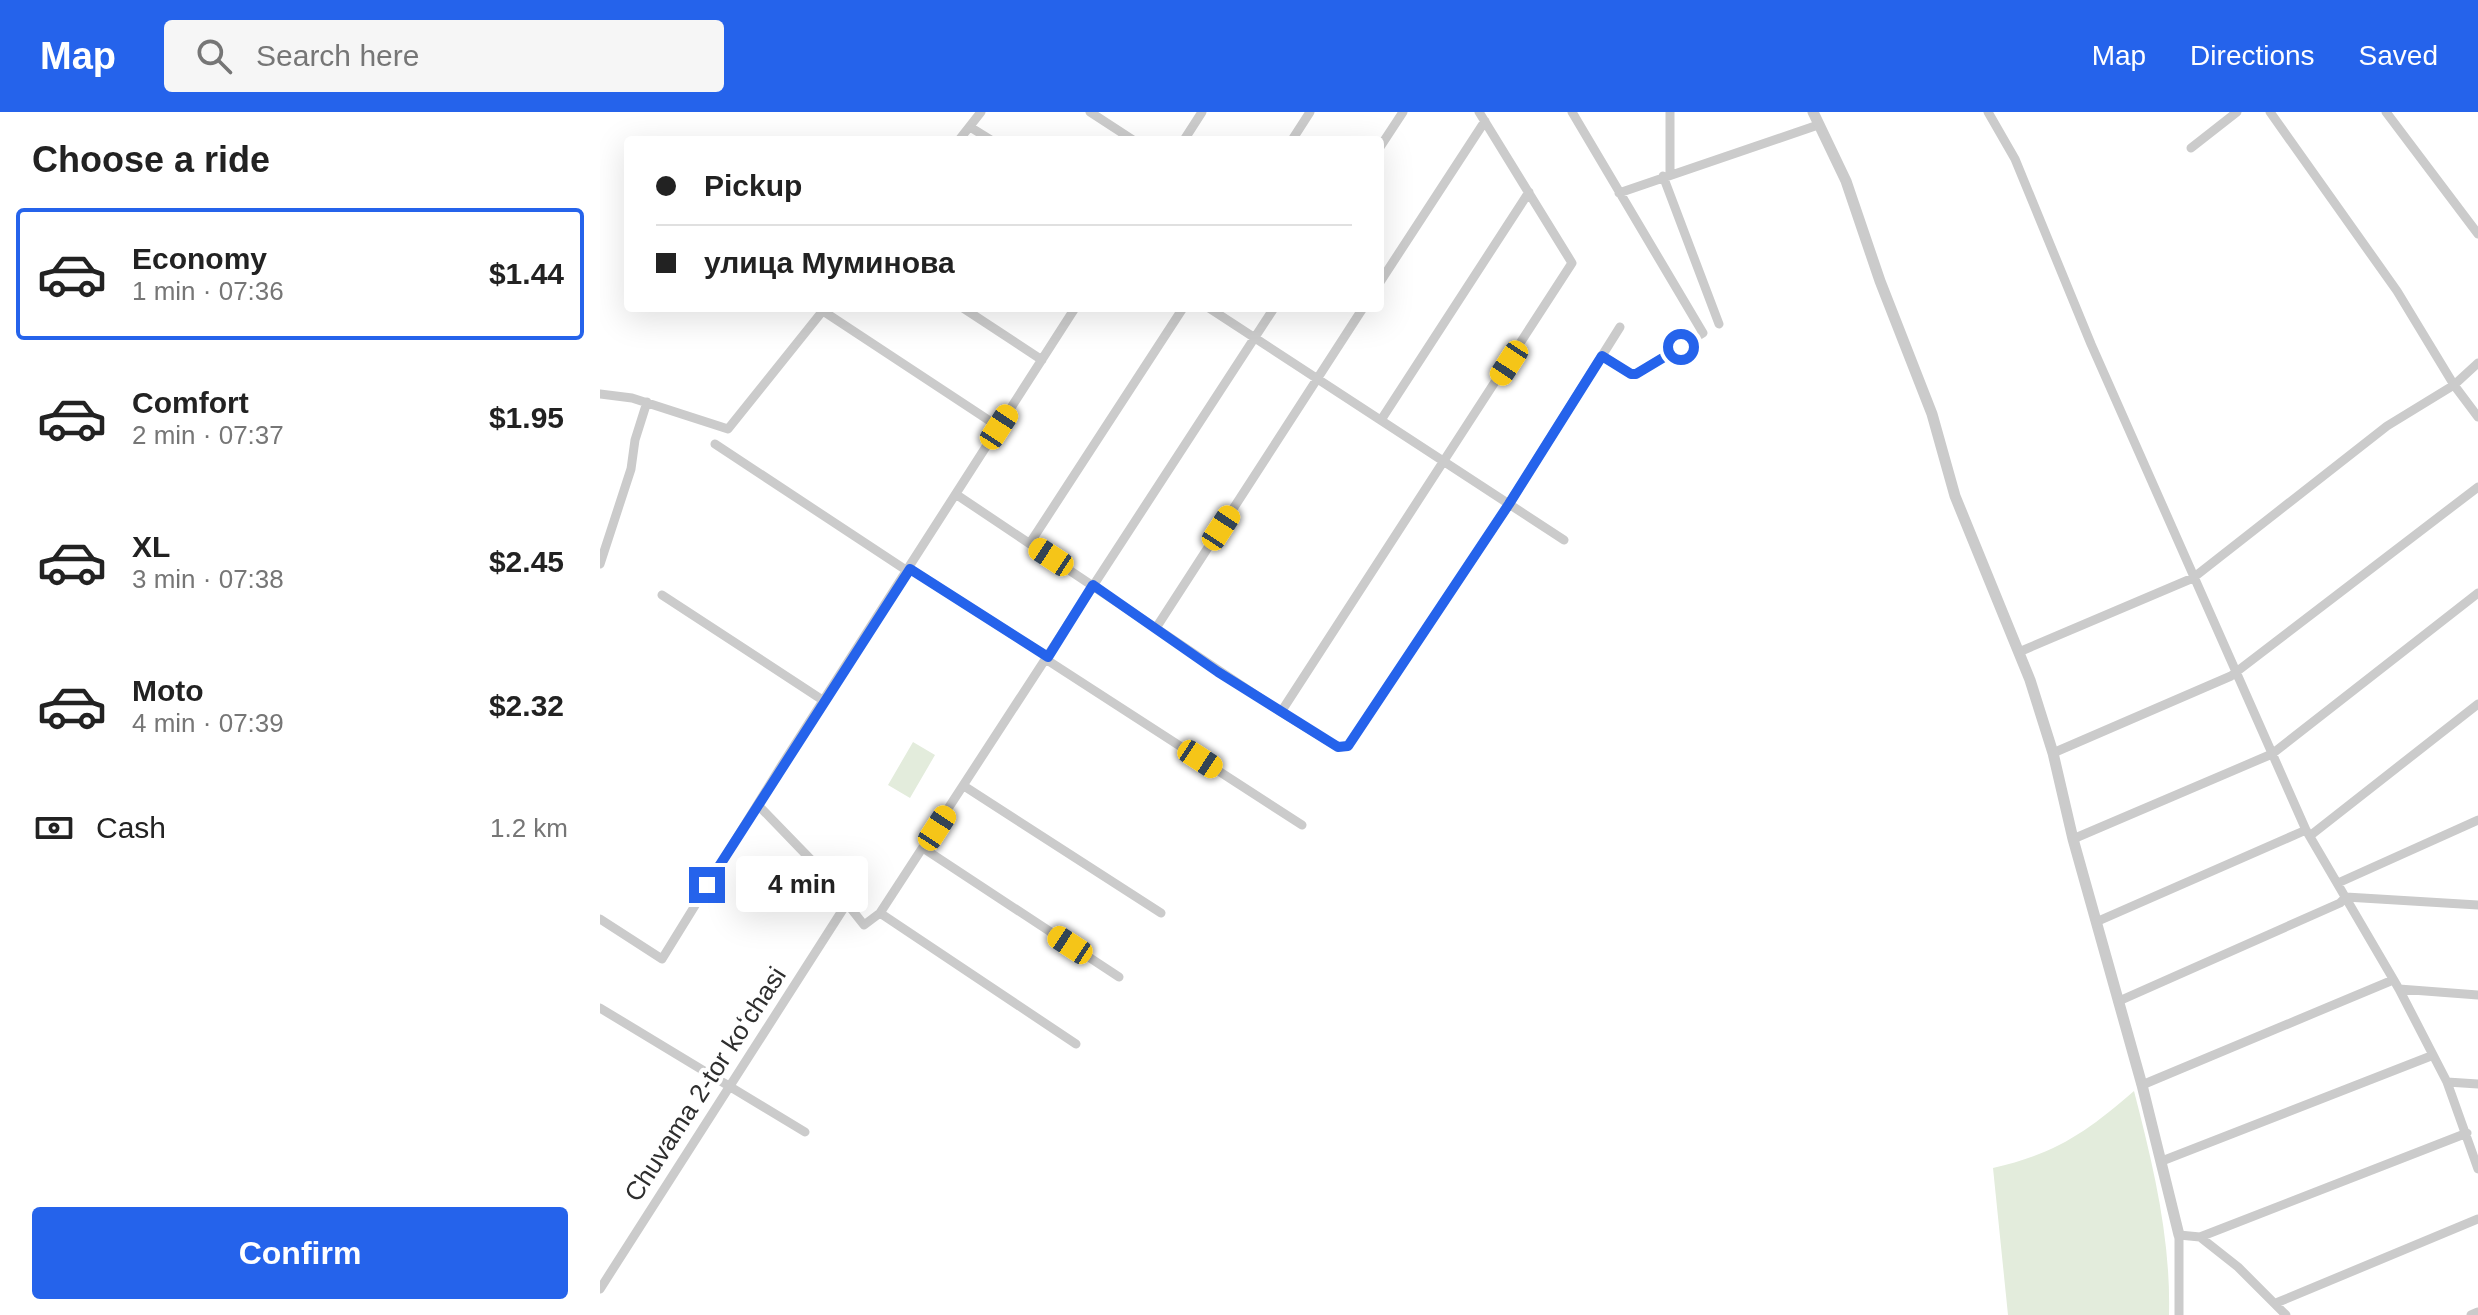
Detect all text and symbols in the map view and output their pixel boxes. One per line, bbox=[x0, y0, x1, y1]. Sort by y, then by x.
search box bbox=[164, 20, 724, 92]
icon: search bbox=[192, 34, 236, 78]
text: Map bbox=[40, 35, 116, 77]
text: Search here bbox=[256, 39, 419, 72]
text: Map bbox=[2092, 40, 2146, 71]
text: Directions bbox=[2190, 40, 2315, 71]
text: Saved bbox=[2359, 40, 2438, 71]
text: Choose a ride bbox=[32, 139, 270, 180]
text: Pickup bbox=[704, 169, 802, 202]
icon: car bbox=[36, 238, 108, 310]
text: Economy bbox=[132, 242, 267, 275]
text: улица Муминова bbox=[704, 246, 955, 279]
text: $1.44 bbox=[489, 257, 564, 290]
text: 1 min · 07:36 bbox=[132, 276, 284, 306]
route start bbox=[1663, 329, 1699, 365]
car bbox=[1486, 336, 1532, 390]
icon: car bbox=[36, 382, 108, 454]
text: Comfort bbox=[132, 386, 249, 419]
car bbox=[976, 400, 1022, 454]
text: $1.95 bbox=[489, 401, 564, 434]
text: 2 min · 07:37 bbox=[132, 420, 284, 450]
car bbox=[1198, 501, 1244, 555]
icon: car bbox=[36, 526, 108, 598]
text: XL bbox=[132, 530, 170, 563]
car bbox=[1024, 534, 1078, 580]
text: $2.45 bbox=[489, 545, 564, 578]
text: 3 min · 07:38 bbox=[132, 564, 284, 594]
icon: car bbox=[36, 670, 108, 742]
text: Moto bbox=[132, 674, 204, 707]
text: $2.32 bbox=[489, 689, 564, 722]
text: 4 min · 07:39 bbox=[132, 708, 284, 738]
car bbox=[1173, 736, 1227, 782]
car bbox=[914, 801, 960, 855]
icon: cash bbox=[32, 806, 76, 850]
text: Cash bbox=[96, 811, 166, 844]
text: 1.2 km bbox=[490, 813, 568, 843]
callout: 4 min bbox=[735, 857, 867, 913]
route end bbox=[689, 867, 725, 903]
text: 4 min bbox=[768, 869, 836, 899]
car bbox=[1043, 922, 1097, 968]
street label: Chuvama 2-tor koʻchasi bbox=[618, 961, 792, 1207]
button: Confirm bbox=[32, 1207, 568, 1299]

